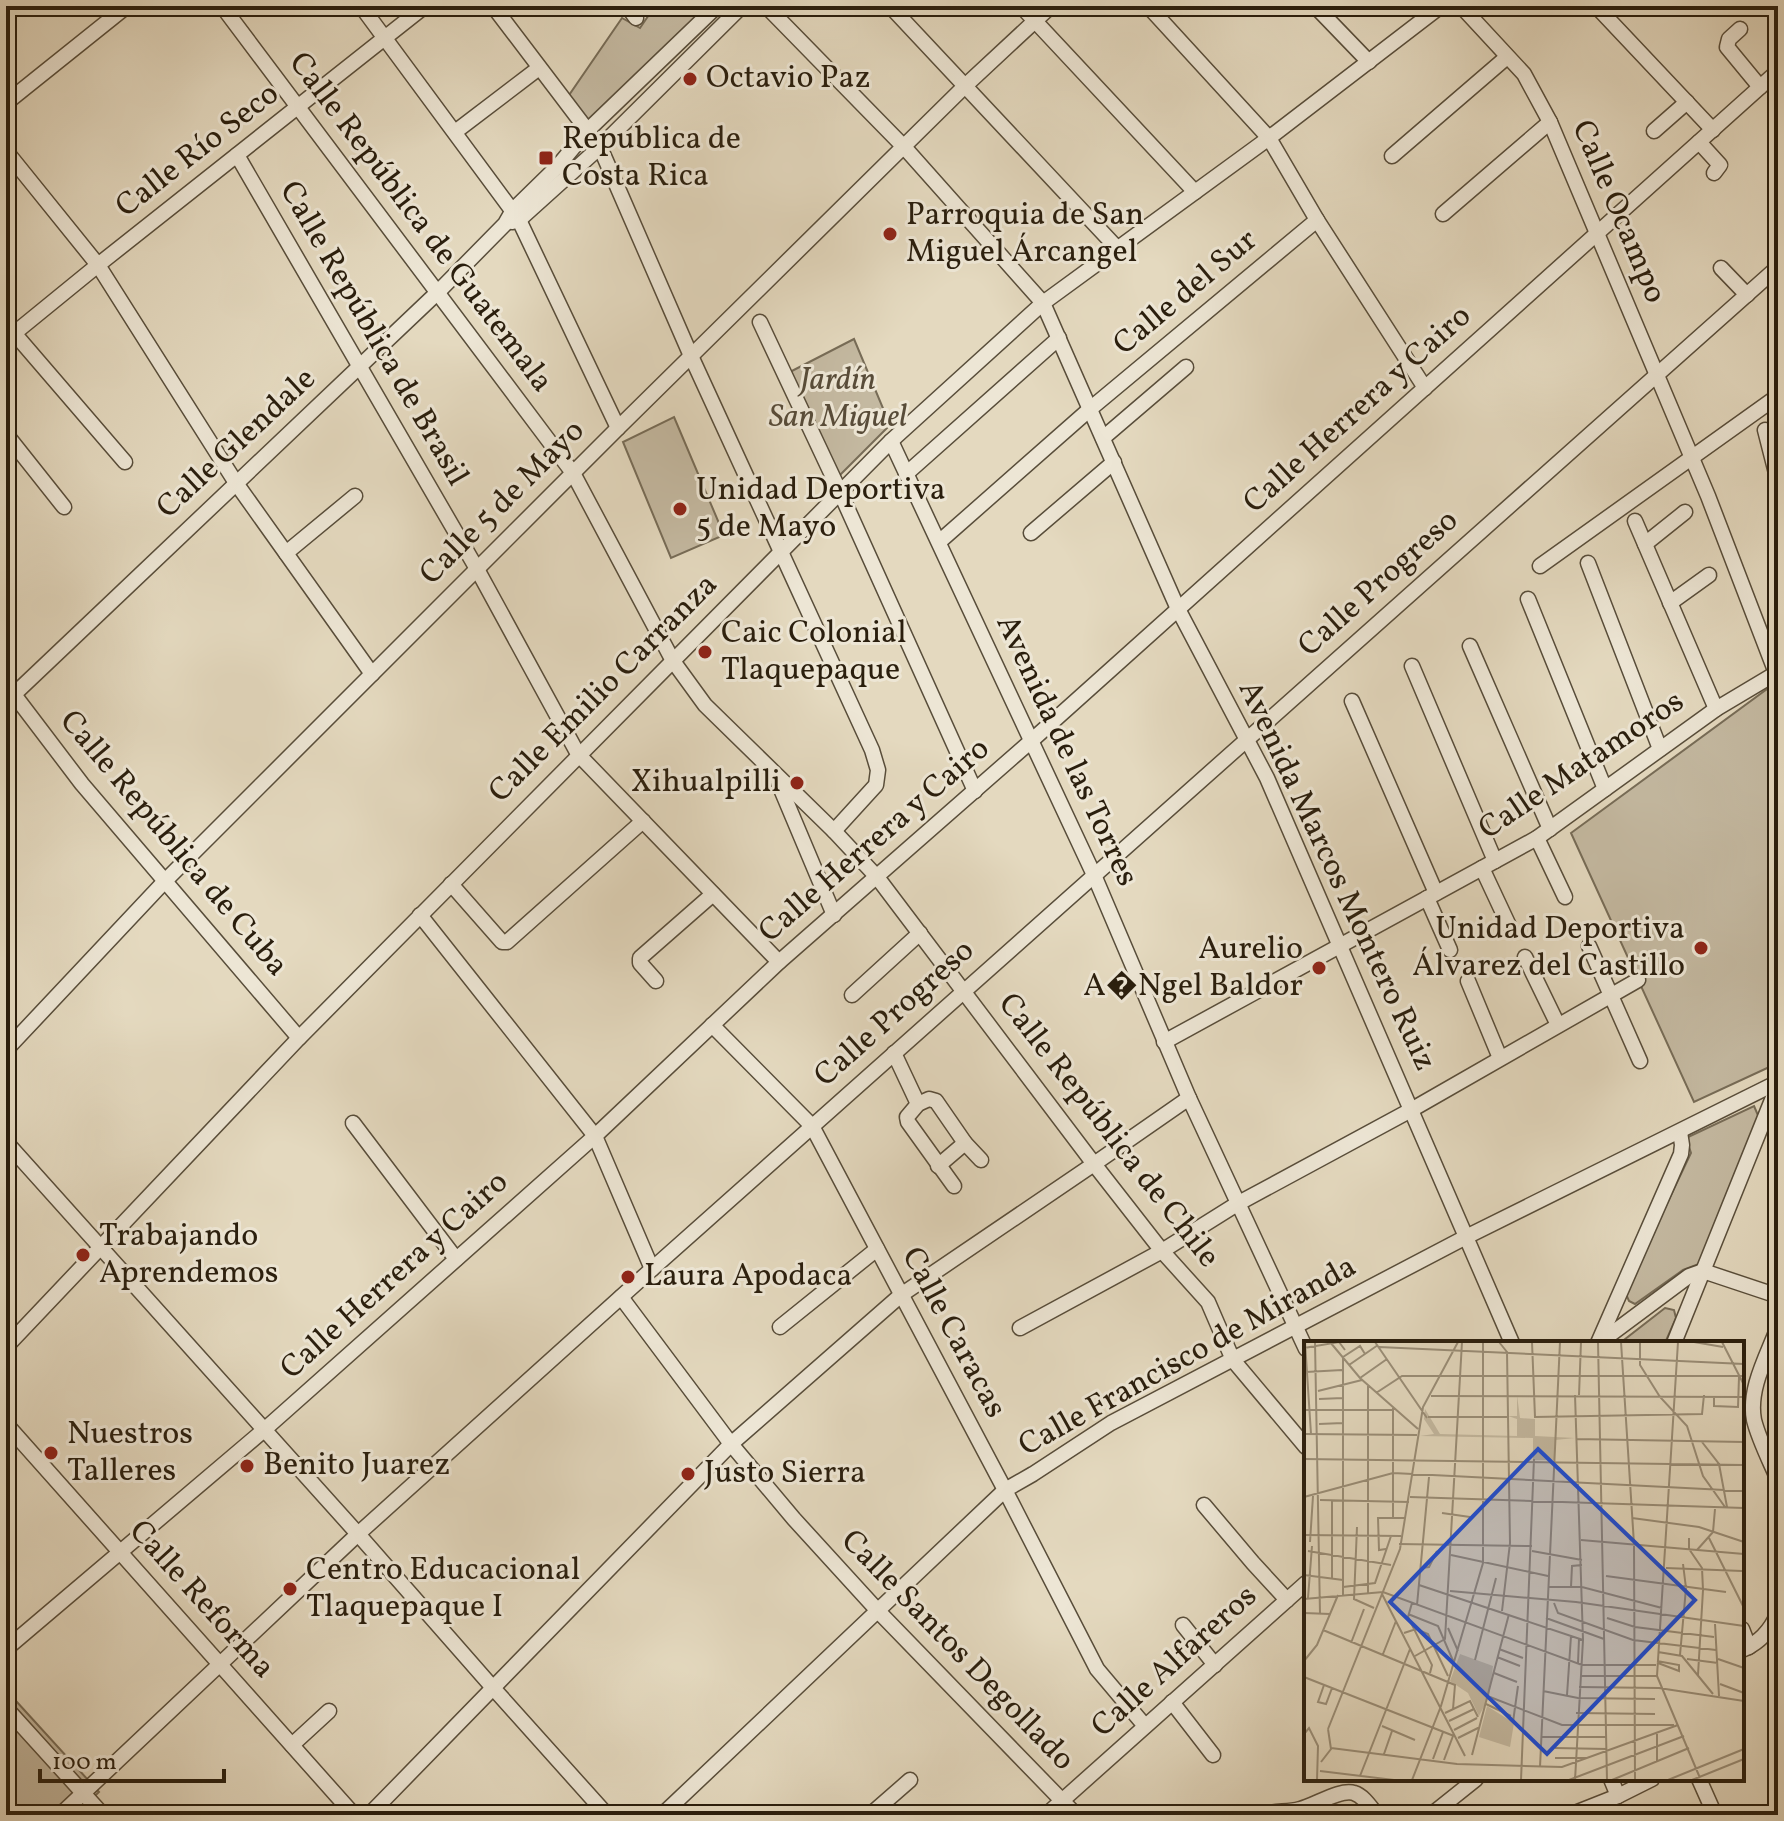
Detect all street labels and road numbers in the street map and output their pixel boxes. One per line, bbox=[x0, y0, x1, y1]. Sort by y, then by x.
street label: Calle República de Guatemala bbox=[277, 44, 563, 402]
street label: Calle Río Seco bbox=[107, 73, 289, 229]
street label: Calle Ocampo bbox=[1560, 114, 1676, 310]
street label: Calle República de Brasil bbox=[268, 174, 478, 494]
street label: Calle del Sur bbox=[1105, 220, 1267, 366]
street label: Calle Herrera y Cairo bbox=[1234, 296, 1482, 524]
street label: Calle Glendale bbox=[148, 359, 326, 529]
street label: Calle 5 de Mayo bbox=[410, 410, 596, 596]
street label: Calle Progreso bbox=[1289, 500, 1469, 668]
street label: Calle Emilio Carranza bbox=[480, 565, 728, 813]
street label: Avenida de las Torres bbox=[984, 608, 1148, 894]
street label: Avenida Marcos Montero Ruiz bbox=[1226, 674, 1446, 1078]
street label: Calle Matamoros bbox=[1470, 681, 1694, 851]
street label: Calle República de Cuba bbox=[48, 701, 298, 987]
street label: Calle Herrera y Cairo bbox=[750, 728, 1000, 954]
street label: Calle Progreso bbox=[805, 930, 985, 1098]
street label: Calle República de Chile bbox=[987, 985, 1229, 1277]
street label: Calle Herrera y Cairo bbox=[271, 1162, 519, 1390]
street label: Calle Caracas bbox=[890, 1240, 1016, 1426]
street label: Calle Francisco de Miranda bbox=[1011, 1246, 1365, 1468]
street label: Calle Reforma bbox=[118, 1511, 284, 1689]
street label: Calle Santos Degollado bbox=[830, 1521, 1084, 1781]
street label: Calle Alfareros bbox=[1083, 1576, 1267, 1748]

